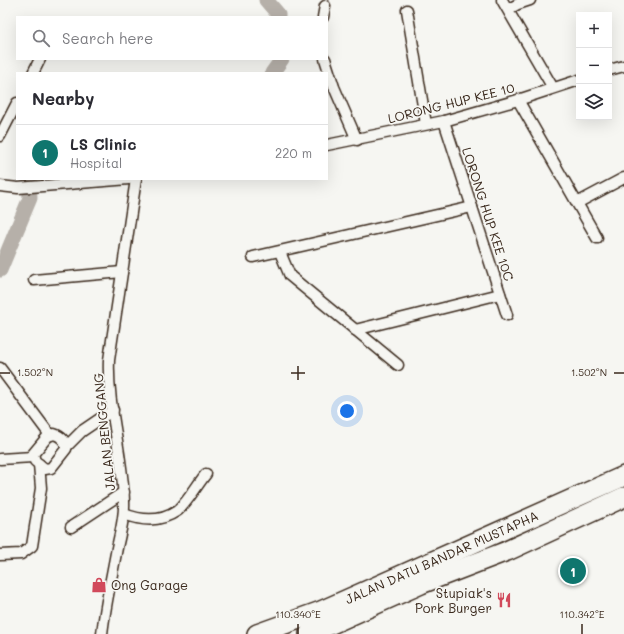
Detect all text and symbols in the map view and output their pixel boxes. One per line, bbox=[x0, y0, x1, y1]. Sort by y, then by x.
map controls bbox=[576, 12, 612, 120]
button: + bbox=[576, 12, 612, 48]
search box bbox=[16, 16, 328, 60]
icon: search bbox=[30, 27, 52, 49]
text: Search here bbox=[62, 28, 153, 48]
button: − bbox=[576, 48, 612, 84]
street label: LORONG HUP KEE 10 bbox=[386, 79, 516, 126]
button: layers bbox=[576, 84, 612, 120]
text: Nearby bbox=[32, 87, 94, 109]
text: LS Clinic bbox=[70, 134, 136, 154]
text: 1 bbox=[42, 144, 48, 161]
text: 220 m bbox=[275, 144, 312, 161]
street label: LORONG HUP KEE 10C bbox=[459, 145, 518, 283]
text: Hospital bbox=[70, 154, 122, 171]
text: 1.502°N bbox=[17, 365, 53, 379]
text: 1.502°N bbox=[571, 365, 607, 379]
street label: JALAN BENGGANG bbox=[89, 372, 118, 492]
your location bbox=[337, 401, 357, 421]
street label: JALAN DATU BANDAR MUSTAPHA bbox=[342, 506, 541, 607]
pin: 1 bbox=[560, 556, 586, 586]
shop icon: Ong Garage bbox=[90, 576, 108, 594]
place label: Ong Garage bbox=[111, 576, 188, 593]
place label: Stupiak's Pork Burger bbox=[415, 584, 492, 616]
restaurant icon: Stupiak's Pork Burger bbox=[495, 591, 513, 609]
text: 110.340°E bbox=[275, 607, 321, 621]
text: 110.342°E bbox=[560, 607, 605, 621]

